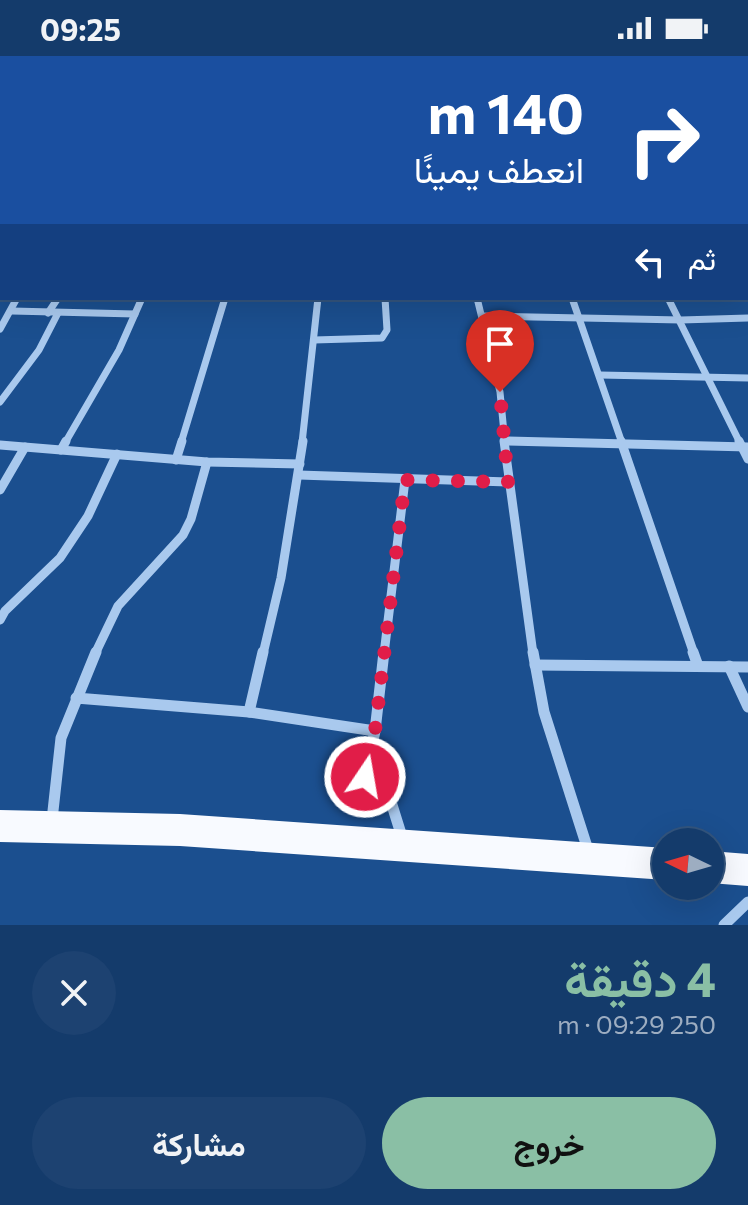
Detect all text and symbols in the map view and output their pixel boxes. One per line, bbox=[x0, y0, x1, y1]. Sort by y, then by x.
text: 09:25 bbox=[40, 10, 121, 47]
text: 140 m bbox=[428, 77, 584, 146]
icon: right bbox=[612, 88, 716, 192]
text: انعطف يمينًا bbox=[414, 146, 584, 190]
text: ثم bbox=[688, 239, 716, 276]
icon: left bbox=[628, 240, 672, 284]
pin bbox=[466, 310, 534, 392]
icon: arrive bbox=[478, 322, 522, 366]
position arrow bbox=[323, 735, 407, 819]
north arrow bbox=[652, 828, 724, 900]
map controls bbox=[652, 828, 724, 900]
text: 4 دقيقة bbox=[564, 948, 716, 1007]
button: close bbox=[32, 951, 116, 1035]
text: 250 m · 09:29 bbox=[557, 1008, 716, 1039]
button: مشاركة bbox=[32, 1097, 366, 1189]
button: خروج bbox=[382, 1097, 716, 1189]

